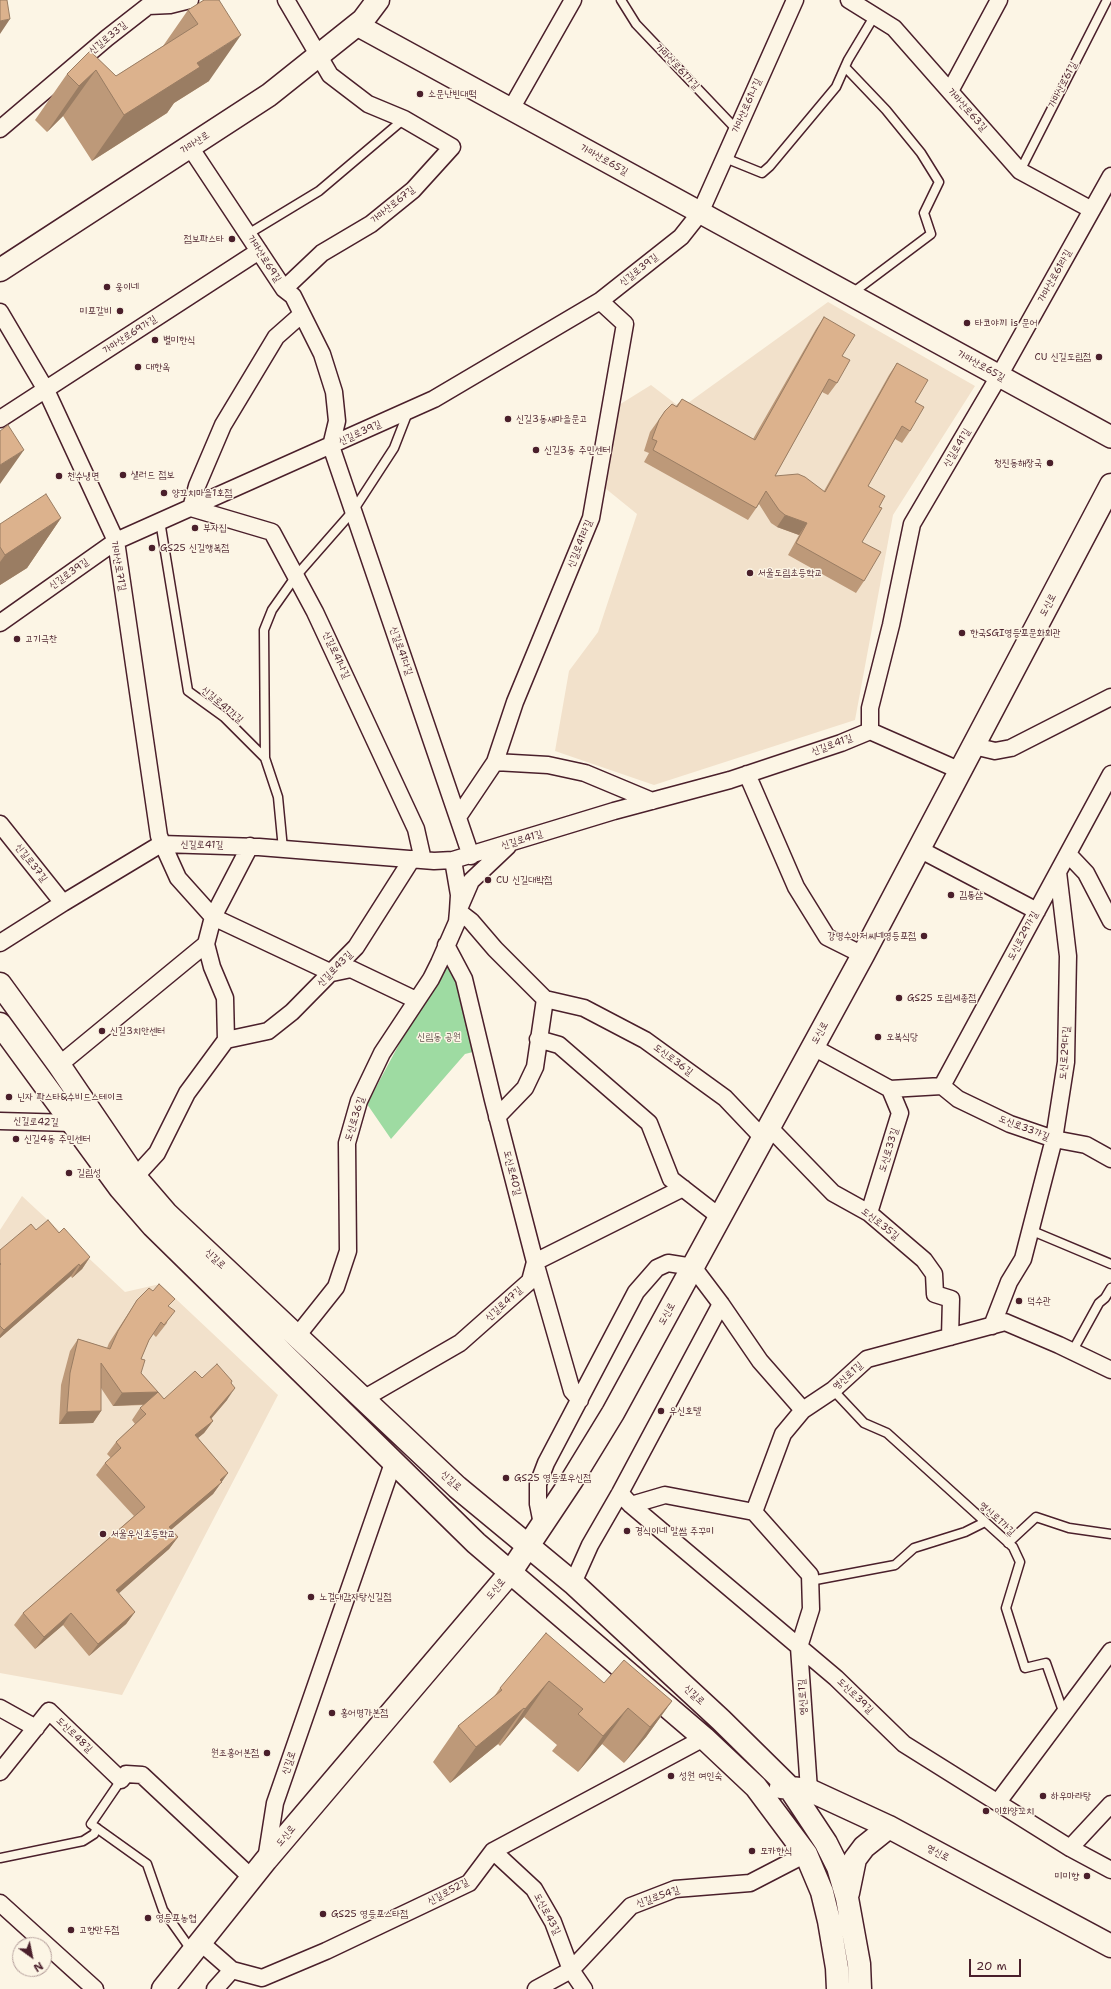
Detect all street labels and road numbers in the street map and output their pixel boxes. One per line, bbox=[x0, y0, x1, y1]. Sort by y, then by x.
street label: 신길로33길 bbox=[87, 19, 129, 57]
street label: 가마산로61가길 bbox=[652, 42, 702, 92]
street label: 가마산로61길 bbox=[1046, 60, 1080, 110]
street label: 가마산로61나길 bbox=[730, 77, 764, 135]
street label: 가마산로63길 bbox=[945, 86, 989, 134]
street label: 가마산로 bbox=[178, 129, 212, 157]
street label: 가마산로65길 bbox=[578, 142, 630, 178]
street label: 가마산로67길 bbox=[369, 184, 417, 226]
street label: 가마산로69길 bbox=[244, 233, 284, 285]
street label: 가마산로61라길 bbox=[1036, 247, 1074, 305]
street label: 신길로39길 bbox=[617, 251, 661, 289]
street label: 가마산로69가길 bbox=[101, 313, 159, 357]
street label: 가마산로65길 bbox=[955, 348, 1007, 384]
street label: 신길로39길 bbox=[337, 418, 383, 448]
street label: 신길로41길 bbox=[941, 427, 973, 469]
street label: 신길로41라길 bbox=[565, 518, 595, 570]
street label: 가마산로71길 bbox=[108, 540, 128, 592]
street label: 신길로39길 bbox=[47, 556, 91, 592]
street label: 도신로 bbox=[1037, 592, 1059, 618]
street label: 신길로41다길 bbox=[387, 625, 415, 677]
street label: 신길로41나길 bbox=[320, 629, 352, 681]
street label: 신길로41가길 bbox=[199, 684, 245, 726]
street label: 신길로41길 bbox=[810, 732, 854, 758]
street label: 신길로41길 bbox=[500, 828, 544, 852]
street label: 신길로41길 bbox=[180, 839, 224, 851]
street label: 신길로37길 bbox=[12, 841, 50, 885]
street label: 도신로29가길 bbox=[1005, 909, 1041, 963]
street label: 신길로43길 bbox=[315, 949, 355, 989]
street label: 도신로 bbox=[809, 1020, 831, 1046]
street label: 도신로29다길 bbox=[1057, 1026, 1073, 1080]
street label: 도신로36길 bbox=[651, 1042, 695, 1078]
street label: 도신로36길 bbox=[342, 1095, 368, 1143]
street label: 도신로33가길 bbox=[997, 1113, 1051, 1143]
street label: 신길로42길 bbox=[13, 1115, 59, 1129]
street label: 도신로33길 bbox=[877, 1126, 901, 1174]
street label: 도신로40길 bbox=[501, 1149, 523, 1197]
street label: 도신로35길 bbox=[859, 1205, 901, 1243]
street label: 신길로 bbox=[202, 1246, 228, 1272]
street label: 신길로47길 bbox=[483, 1284, 525, 1324]
street label: 도신로 bbox=[656, 1301, 678, 1327]
street label: 영신로1길 bbox=[830, 1359, 866, 1393]
street label: 신길로 bbox=[438, 1468, 464, 1494]
street label: 영신로1가길 bbox=[976, 1500, 1018, 1538]
street label: 도신로 bbox=[484, 1576, 508, 1602]
street label: 도신로39길 bbox=[834, 1676, 876, 1716]
street label: 영신로1길 bbox=[796, 1678, 810, 1716]
street label: 신길로 bbox=[681, 1682, 707, 1708]
street label: 도신로48길 bbox=[53, 1715, 95, 1755]
street label: 신길로 bbox=[279, 1750, 299, 1776]
street label: 도신로 bbox=[274, 1823, 298, 1849]
street label: 영신로 bbox=[925, 1842, 951, 1864]
street label: 신길로52길 bbox=[425, 1876, 471, 1908]
street label: 신길로54길 bbox=[635, 1884, 681, 1910]
street label: 도신로43길 bbox=[531, 1891, 563, 1937]

